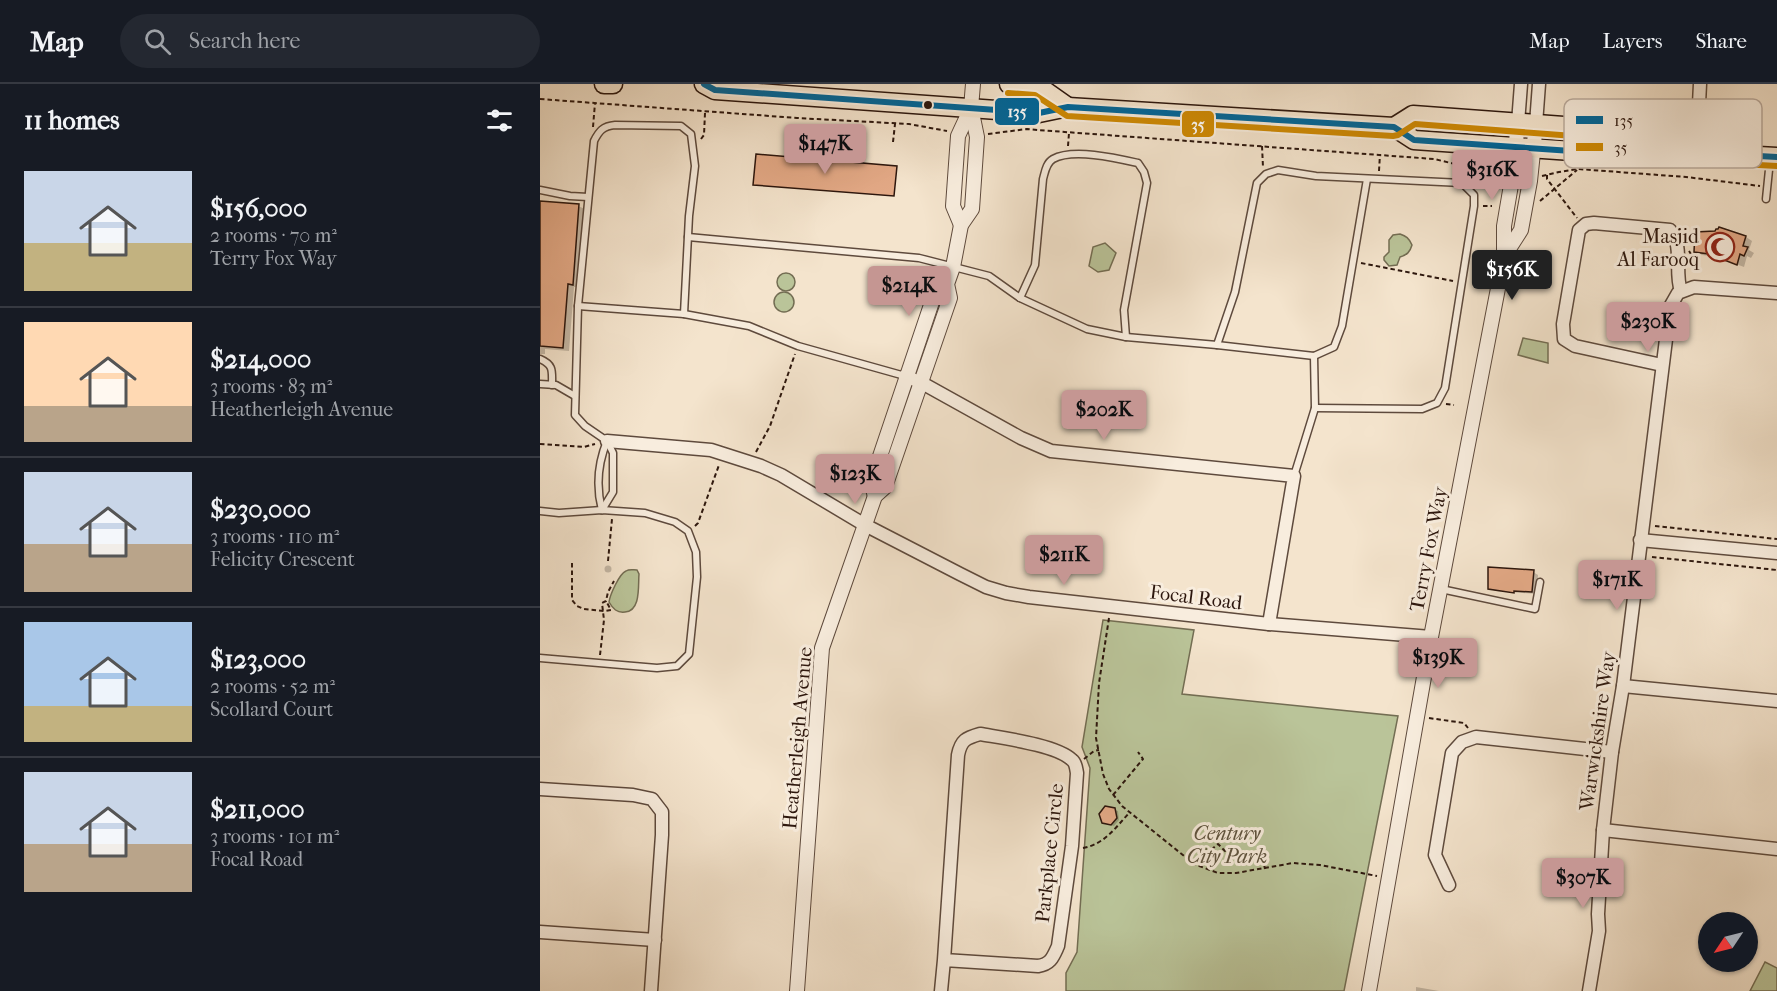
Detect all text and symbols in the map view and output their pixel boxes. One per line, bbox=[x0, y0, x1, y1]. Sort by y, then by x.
search box bbox=[120, 14, 540, 68]
text: Map bbox=[30, 25, 84, 58]
icon: search bbox=[141, 25, 174, 58]
text: Search here bbox=[189, 28, 300, 54]
text: Map bbox=[1529, 29, 1570, 53]
text: Layers bbox=[1603, 29, 1662, 53]
text: Share bbox=[1695, 29, 1747, 53]
line badge: 135 bbox=[994, 97, 1040, 126]
unlabelled marker bbox=[922, 99, 934, 111]
legend bbox=[1564, 99, 1762, 168]
text: 135 bbox=[1007, 102, 1027, 122]
icon: filters bbox=[483, 104, 516, 137]
text: 11 homes bbox=[24, 105, 120, 136]
line badge: 35 bbox=[1181, 110, 1215, 138]
text: 135 bbox=[1614, 111, 1633, 130]
text: 35 bbox=[1191, 115, 1205, 135]
pin: $147K bbox=[783, 124, 867, 175]
text: $147K bbox=[798, 132, 852, 155]
text: 35 bbox=[1614, 138, 1628, 157]
pin: $316K bbox=[1450, 150, 1534, 201]
text: $316K bbox=[1466, 158, 1518, 181]
text: $156,000 bbox=[210, 193, 307, 224]
icon: home bbox=[72, 195, 144, 267]
text: 2 rooms · 70 m² bbox=[210, 224, 337, 247]
place label: Masjid Al Farooq bbox=[1616, 225, 1700, 271]
mosque icon: Masjid Al Farooq bbox=[1704, 231, 1736, 263]
text: Terry Fox Way bbox=[210, 247, 337, 270]
pin: $156K bbox=[1470, 250, 1554, 301]
text: $156K bbox=[1486, 258, 1538, 281]
pin: $214K bbox=[867, 266, 951, 317]
text: $214K bbox=[882, 274, 936, 297]
pin: $230K bbox=[1606, 302, 1690, 353]
text: $230K bbox=[1620, 310, 1676, 333]
text: $214,000 bbox=[210, 344, 311, 375]
icon: home bbox=[72, 346, 144, 418]
text: 3 rooms · 83 m² bbox=[210, 375, 333, 398]
pin: $202K bbox=[1062, 390, 1146, 441]
text: Heatherleigh Avenue bbox=[210, 398, 393, 421]
text: $202K bbox=[1075, 398, 1133, 421]
pin: $123K bbox=[813, 454, 897, 505]
text: $123K bbox=[829, 462, 881, 485]
street label: Terry Fox Way bbox=[1405, 483, 1452, 613]
text: $230,000 bbox=[210, 494, 311, 525]
icon: home bbox=[72, 496, 144, 568]
text: 3 rooms · 110 m² bbox=[210, 525, 339, 548]
pin: $211K bbox=[1022, 535, 1106, 586]
text: $211K bbox=[1039, 543, 1089, 566]
text: Felicity Crescent bbox=[210, 548, 355, 571]
pin: $171K bbox=[1575, 560, 1659, 611]
text: $171K bbox=[1592, 568, 1642, 591]
street label: Focal Road bbox=[1148, 580, 1245, 615]
pin: $139K bbox=[1396, 638, 1480, 689]
text: $123,000 bbox=[210, 644, 306, 675]
icon: home bbox=[72, 646, 144, 718]
street label: Heatherleigh Avenue bbox=[778, 646, 817, 830]
text: $139K bbox=[1412, 646, 1464, 669]
street label: Warwickshire Way bbox=[1575, 649, 1620, 813]
text: 2 rooms · 52 m² bbox=[210, 675, 335, 698]
text: Scollard Court bbox=[210, 698, 333, 721]
street label: Parkplace Circle bbox=[1031, 782, 1068, 924]
text: $211,000 bbox=[210, 794, 305, 825]
icon: home bbox=[72, 796, 144, 868]
park label: Century City Park bbox=[1187, 822, 1267, 868]
text: 3 rooms · 101 m² bbox=[210, 825, 339, 848]
text: Focal Road bbox=[210, 848, 303, 871]
pin: $307K bbox=[1541, 858, 1625, 909]
text: $307K bbox=[1556, 866, 1610, 889]
north arrow bbox=[1698, 912, 1758, 972]
map controls bbox=[1698, 912, 1758, 972]

